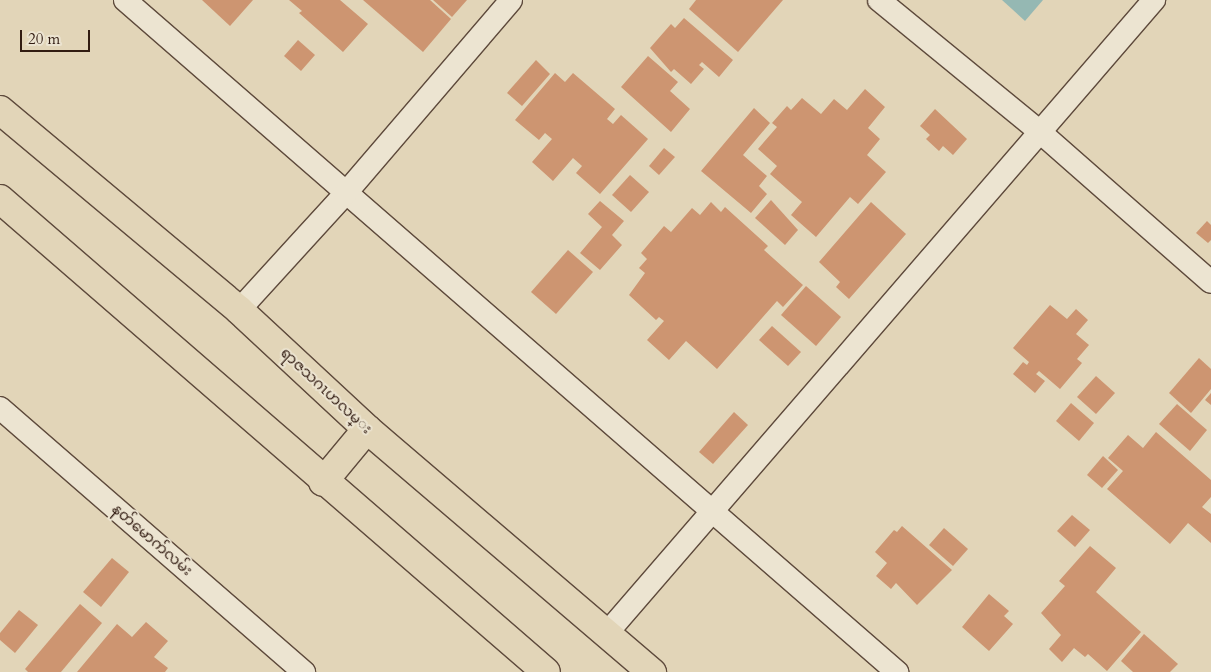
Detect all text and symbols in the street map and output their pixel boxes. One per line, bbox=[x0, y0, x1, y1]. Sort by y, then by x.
scale bar bbox=[22, 20, 92, 52]
text: 20 m bbox=[28, 29, 60, 49]
street label: ရာဇသဂၤဟလမ္း bbox=[277, 344, 375, 438]
street label: နတ်မောက်လမ်း bbox=[108, 500, 196, 580]

